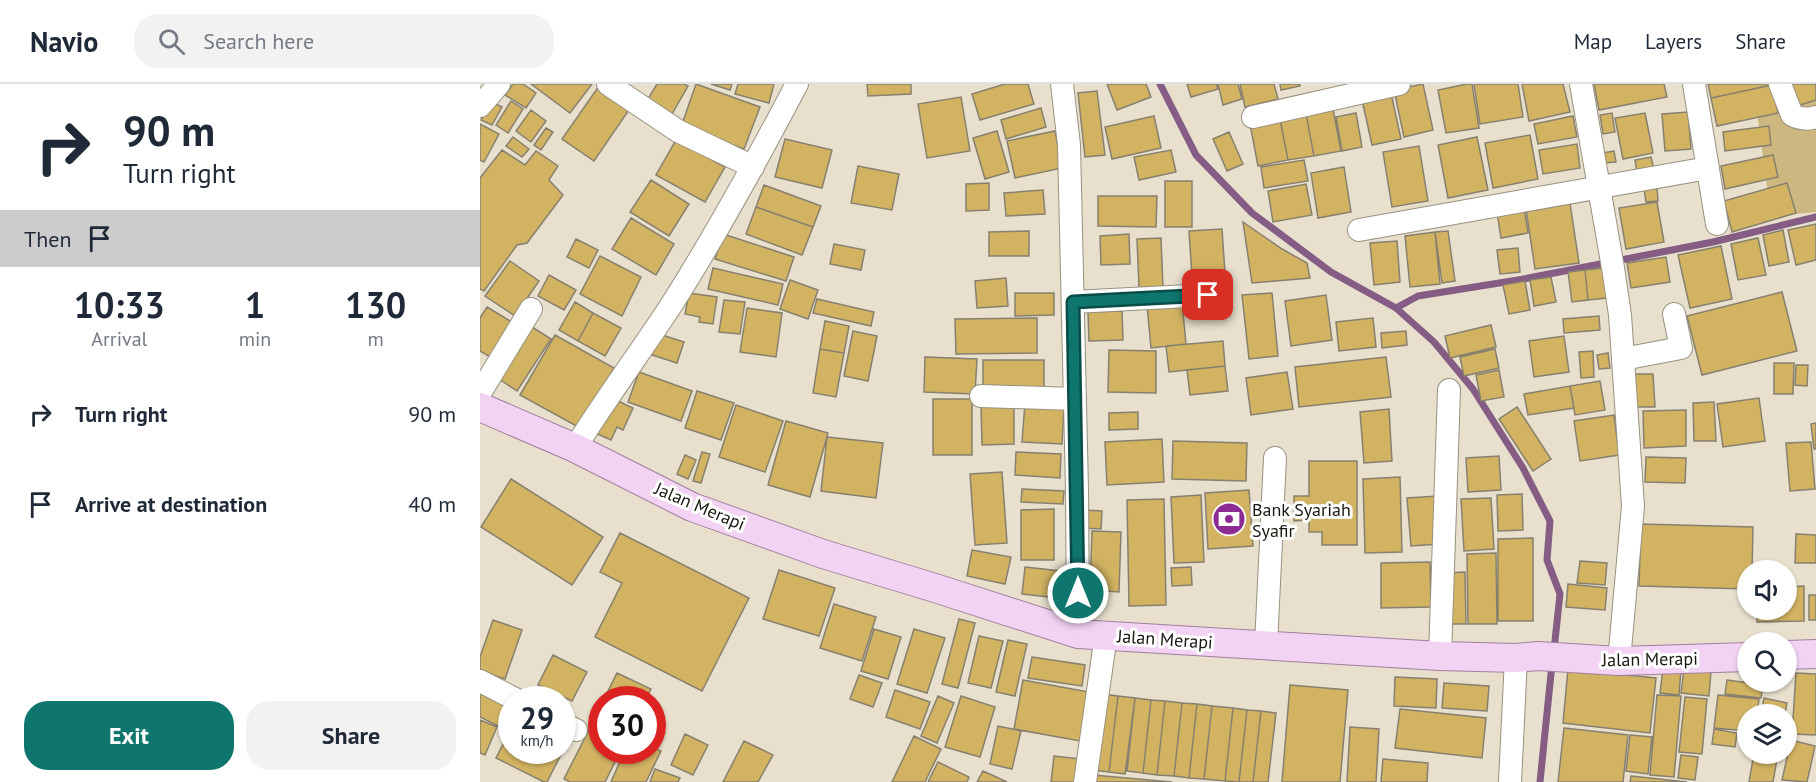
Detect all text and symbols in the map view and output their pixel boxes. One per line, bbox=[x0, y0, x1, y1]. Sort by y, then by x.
search box bbox=[134, 14, 554, 68]
text: Navio bbox=[30, 23, 98, 60]
icon: search bbox=[155, 25, 188, 58]
text: Search here bbox=[203, 27, 314, 55]
text: Map bbox=[1574, 28, 1612, 55]
text: Layers bbox=[1645, 28, 1702, 55]
text: Share bbox=[1735, 28, 1786, 55]
text: 90 m bbox=[123, 103, 215, 158]
icon: right bbox=[24, 108, 102, 186]
text: Turn right bbox=[123, 156, 236, 190]
icon: arrive bbox=[83, 222, 116, 255]
text: Then bbox=[24, 225, 71, 253]
pin bbox=[1182, 269, 1233, 320]
icon: arrive bbox=[1191, 278, 1224, 311]
text: 10:33 bbox=[74, 281, 165, 328]
text: 1 bbox=[245, 281, 265, 328]
text: 130 bbox=[345, 281, 406, 328]
text: Arrival bbox=[91, 326, 147, 352]
text: min bbox=[239, 326, 271, 352]
text: m bbox=[368, 326, 384, 352]
icon: right bbox=[24, 398, 57, 431]
text: Turn right bbox=[75, 400, 167, 428]
text: 90 m bbox=[408, 400, 456, 428]
street label: Jalan Merapi bbox=[650, 476, 749, 535]
icon: arrive bbox=[24, 488, 57, 521]
text: Arrive at destination bbox=[75, 490, 267, 518]
text: 40 m bbox=[408, 490, 456, 518]
place label: Bank Syariah Syafir bbox=[1252, 498, 1351, 542]
bank icon: Bank Syariah Syafir bbox=[1211, 501, 1247, 537]
map controls bbox=[1737, 560, 1797, 764]
button: sound bbox=[1737, 560, 1797, 620]
position arrow bbox=[1046, 561, 1110, 625]
street label: Jalan Merapi bbox=[1115, 624, 1214, 654]
button: search bbox=[1737, 632, 1797, 692]
street label: Jalan Merapi bbox=[1601, 647, 1698, 671]
speed limit sign: 30 bbox=[588, 686, 666, 764]
text: 29 bbox=[520, 698, 554, 737]
button: Exit bbox=[24, 701, 234, 770]
button: Share bbox=[246, 701, 456, 770]
button: layers bbox=[1737, 704, 1797, 764]
text: km/h bbox=[521, 731, 553, 750]

